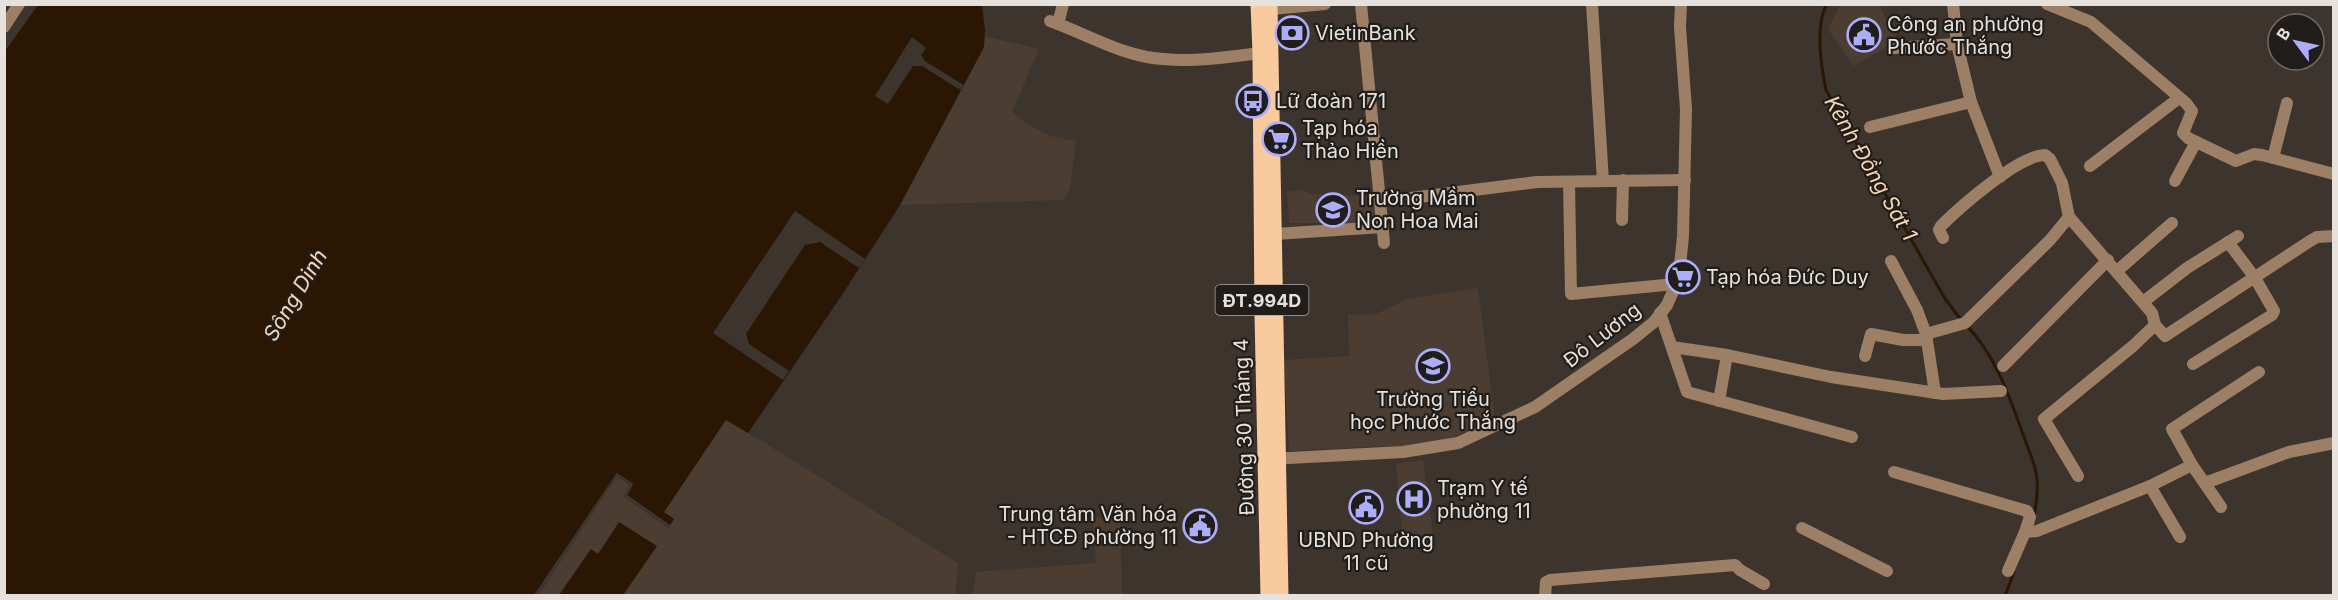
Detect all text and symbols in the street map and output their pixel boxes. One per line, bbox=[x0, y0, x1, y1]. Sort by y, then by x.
place label: Công an phường Phước Thắng bbox=[1887, 12, 2044, 59]
north arrow bbox=[2266, 12, 2326, 72]
bank icon: VietinBank bbox=[1274, 15, 1310, 51]
public building icon: Công an phường Phước Thắng bbox=[1846, 17, 1882, 53]
place label: VietinBank bbox=[1315, 21, 1416, 45]
text: B bbox=[2272, 24, 2295, 44]
bus stop icon: Lữ đoàn 171 bbox=[1235, 83, 1271, 119]
place label: Lữ đoàn 171 bbox=[1276, 89, 1386, 113]
water label: Kênh Đồng Sát 1 bbox=[1819, 91, 1923, 245]
place label: Tạp hóa Thảo Hiền bbox=[1302, 116, 1399, 163]
supermarket icon: Tạp hóa Thảo Hiền bbox=[1261, 121, 1297, 157]
place label: Trường Mầm Non Hoa Mai bbox=[1356, 186, 1479, 233]
school or university icon: Trường Mầm Non Hoa Mai bbox=[1315, 192, 1351, 228]
water label: Sông Dinh bbox=[258, 245, 332, 345]
supermarket icon: Tạp hóa Đức Duy bbox=[1665, 259, 1701, 295]
place label: Tạp hóa Đức Duy bbox=[1706, 265, 1869, 289]
road number: ĐT.994D bbox=[1216, 285, 1308, 315]
street label: Đô Lương bbox=[1559, 298, 1645, 372]
street label: Đường 30 Tháng 4 bbox=[1229, 338, 1259, 516]
school or university icon: Trường Tiểu học Phước Thắng bbox=[1415, 348, 1451, 384]
place label: Trường Tiểu học Phước Thắng bbox=[1350, 387, 1516, 434]
place label: Trạm Y tế phường 11 bbox=[1437, 476, 1531, 523]
hospital icon: Trạm Y tế phường 11 bbox=[1396, 481, 1432, 517]
public building icon: UBND Phường 11 cũ bbox=[1348, 489, 1384, 525]
place label: Trung tâm Văn hóa - HTCĐ phường 11 bbox=[998, 502, 1177, 549]
public building icon: Trung tâm Văn hóa - HTCĐ phường 11 bbox=[1182, 508, 1218, 544]
place label: UBND Phường 11 cũ bbox=[1298, 528, 1434, 575]

